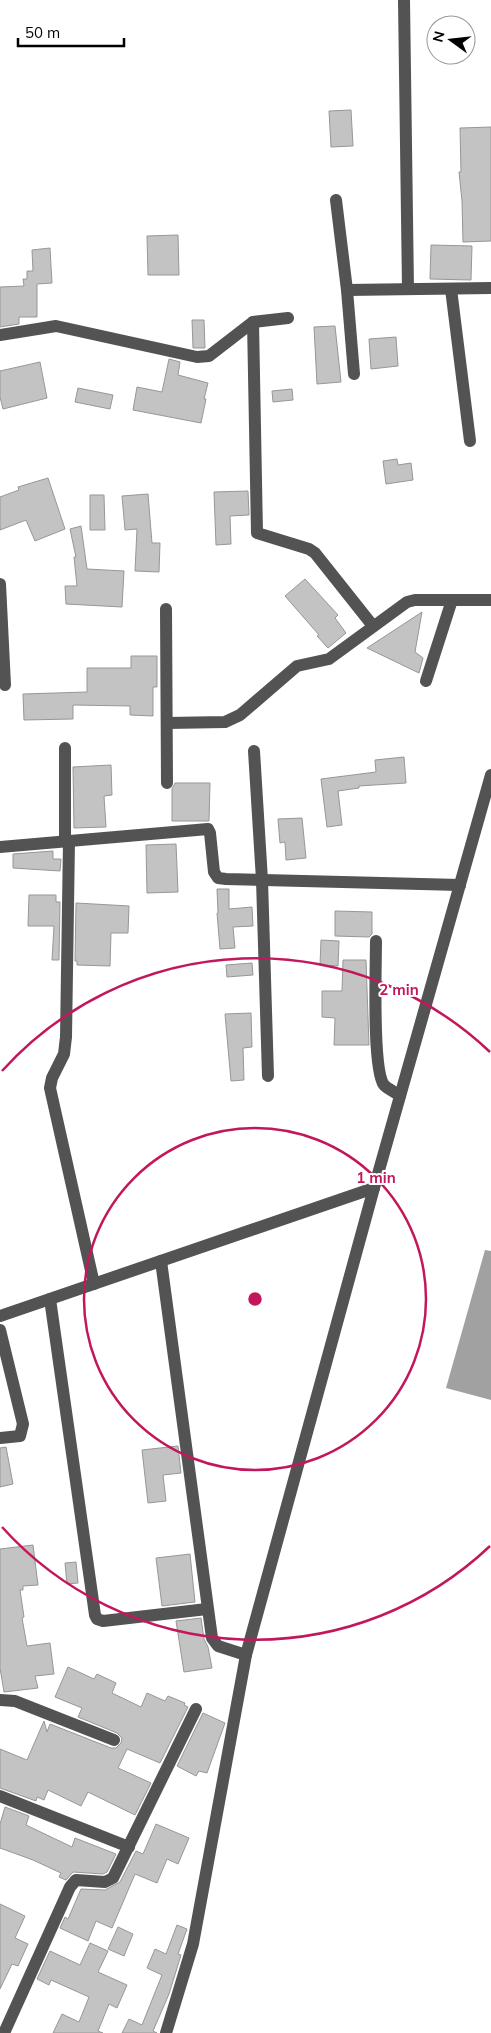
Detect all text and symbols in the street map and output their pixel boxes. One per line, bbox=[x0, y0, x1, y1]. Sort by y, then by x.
scale bar bbox=[18, 15, 124, 47]
north arrow bbox=[426, 15, 476, 65]
text: 50 m bbox=[25, 23, 60, 42]
text: N bbox=[428, 29, 449, 44]
text: 2 min bbox=[379, 980, 419, 999]
text: 1 min bbox=[356, 1168, 396, 1187]
centre of rings bbox=[246, 1290, 264, 1308]

